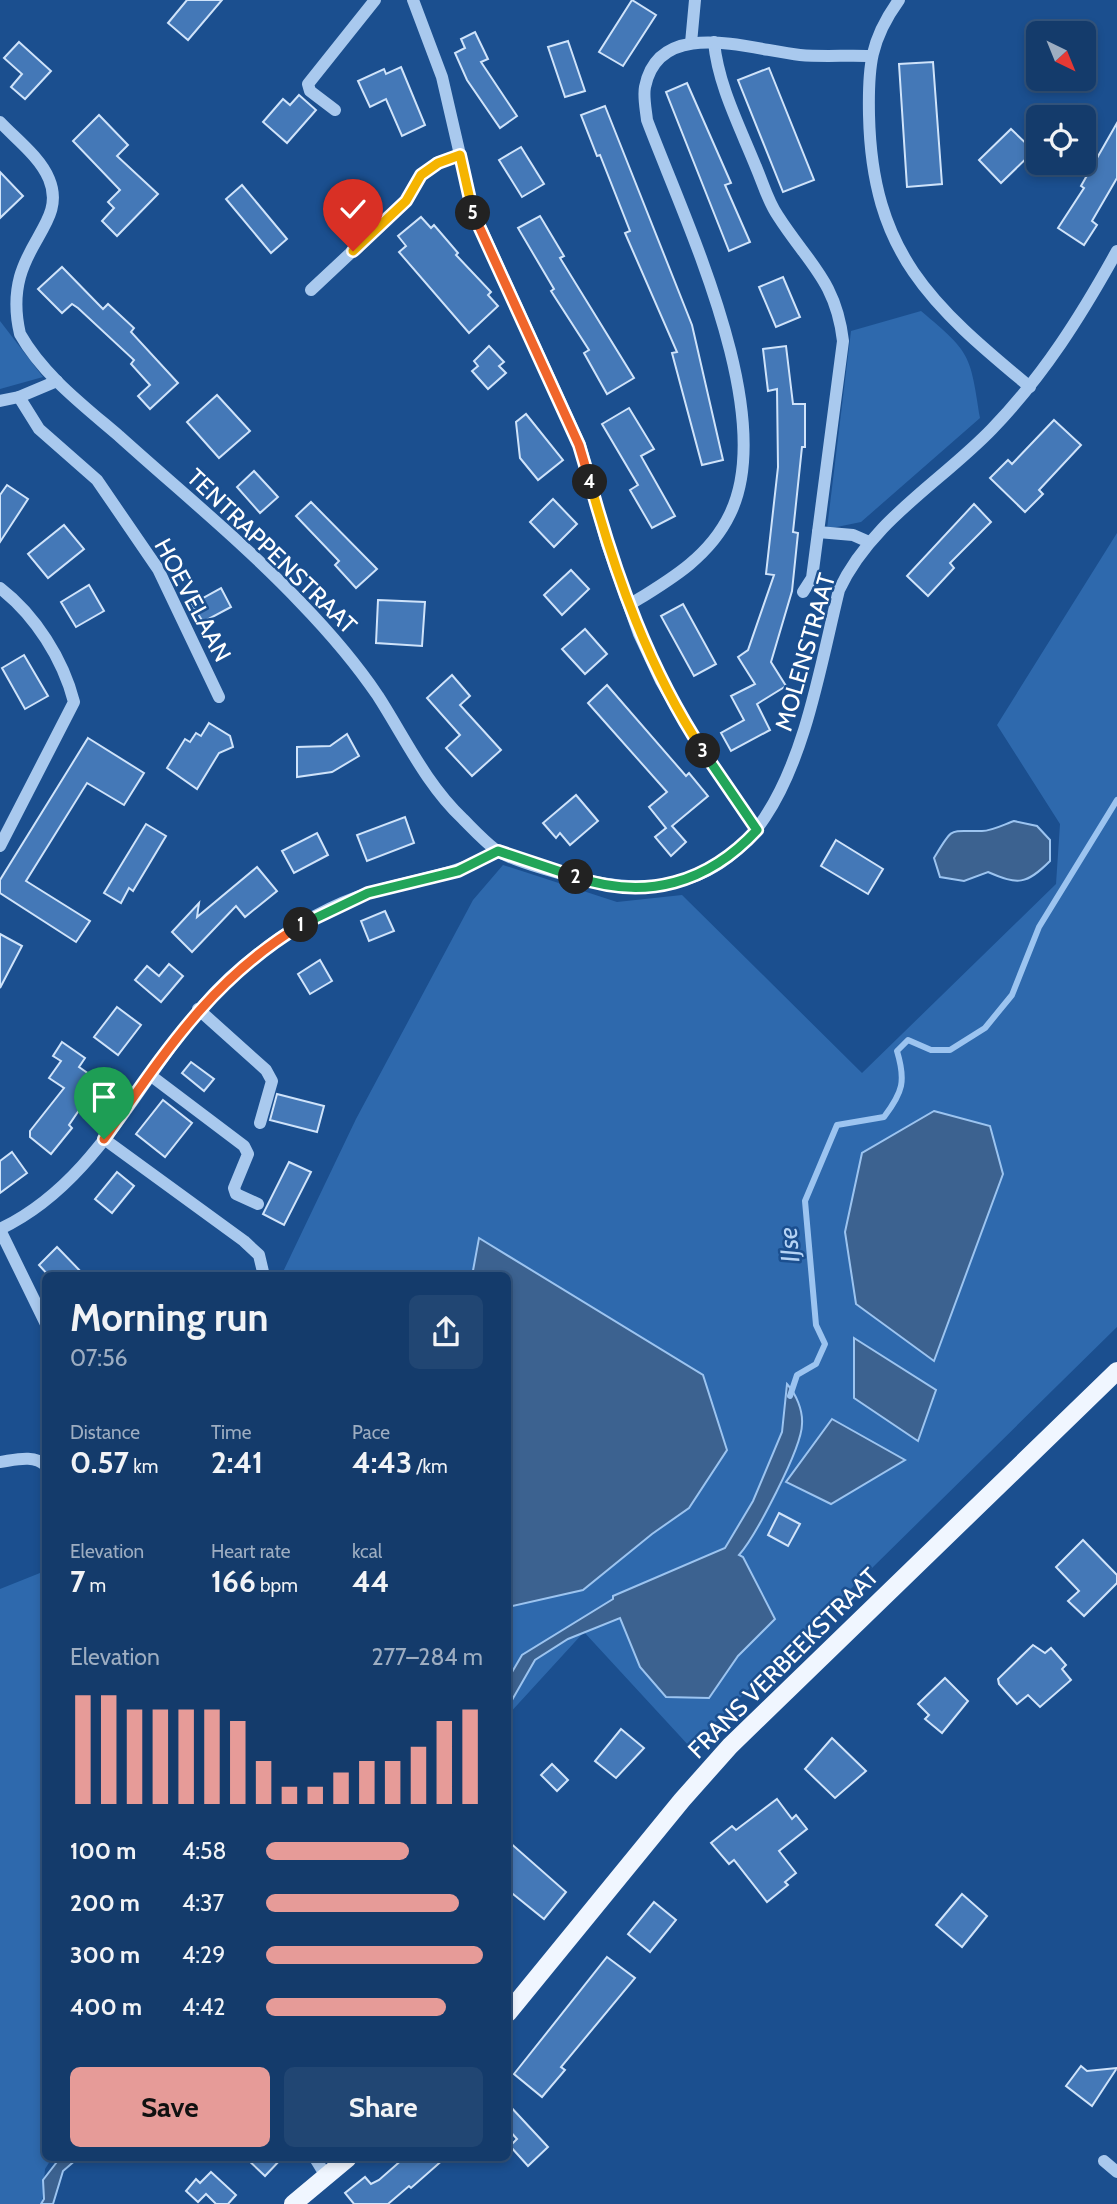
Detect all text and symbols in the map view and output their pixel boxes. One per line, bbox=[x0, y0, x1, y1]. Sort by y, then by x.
north arrow bbox=[1026, 21, 1096, 91]
map controls bbox=[1026, 21, 1096, 175]
button: locate bbox=[1026, 105, 1096, 175]
pin bbox=[323, 179, 383, 251]
icon: check bbox=[334, 190, 372, 228]
pin: 5 bbox=[456, 196, 490, 230]
text: 5 bbox=[467, 201, 478, 224]
street label: TENTRAPPENSTRAAT bbox=[181, 462, 363, 640]
pin: 4 bbox=[572, 464, 608, 500]
text: 4 bbox=[584, 470, 595, 493]
street label: HOEVELAAN bbox=[148, 534, 238, 666]
street label: MOLENSTRAAT bbox=[769, 570, 841, 734]
pin: 3 bbox=[686, 734, 720, 768]
text: 3 bbox=[697, 739, 708, 762]
pin: 2 bbox=[558, 860, 594, 894]
text: 2 bbox=[570, 865, 581, 888]
pin: 1 bbox=[284, 908, 318, 942]
text: 1 bbox=[297, 913, 304, 936]
pin bbox=[74, 1067, 134, 1139]
icon: arrive bbox=[85, 1078, 123, 1116]
water label: IJse bbox=[772, 1226, 806, 1264]
text: Morning run bbox=[70, 1294, 269, 1341]
button: share bbox=[409, 1295, 483, 1369]
text: 07:56 bbox=[70, 1344, 128, 1372]
text: Distance bbox=[70, 1421, 140, 1444]
text: Time bbox=[211, 1421, 251, 1444]
text: Pace bbox=[352, 1421, 390, 1444]
text: 0.57 bbox=[70, 1444, 129, 1481]
text: 2:41 bbox=[211, 1444, 263, 1481]
text: 4:43 bbox=[352, 1444, 412, 1481]
text: km bbox=[129, 1455, 158, 1478]
text: /km bbox=[412, 1455, 448, 1478]
text: Elevation bbox=[70, 1540, 144, 1563]
text: Heart rate bbox=[211, 1540, 291, 1563]
text: kcal bbox=[352, 1540, 382, 1563]
street label: FRANS VERBEEKSTRAAT bbox=[682, 1562, 884, 1764]
text: 7 bbox=[70, 1563, 85, 1600]
text: 166 bbox=[211, 1563, 256, 1600]
text: 44 bbox=[352, 1563, 389, 1600]
text: m bbox=[85, 1574, 106, 1597]
text: bpm bbox=[256, 1574, 298, 1597]
text: Elevation bbox=[70, 1643, 160, 1671]
text: 277–284 m bbox=[371, 1643, 483, 1671]
text: 100 m bbox=[70, 1837, 136, 1865]
text: 4:58 bbox=[182, 1837, 226, 1865]
text: 200 m bbox=[70, 1889, 140, 1917]
text: 4:37 bbox=[182, 1889, 224, 1917]
text: 300 m bbox=[70, 1941, 140, 1969]
text: 4:29 bbox=[182, 1941, 225, 1969]
text: 400 m bbox=[70, 1993, 142, 2021]
text: 4:42 bbox=[182, 1993, 225, 2021]
button: Save bbox=[70, 2067, 270, 2147]
button: Share bbox=[284, 2067, 483, 2147]

